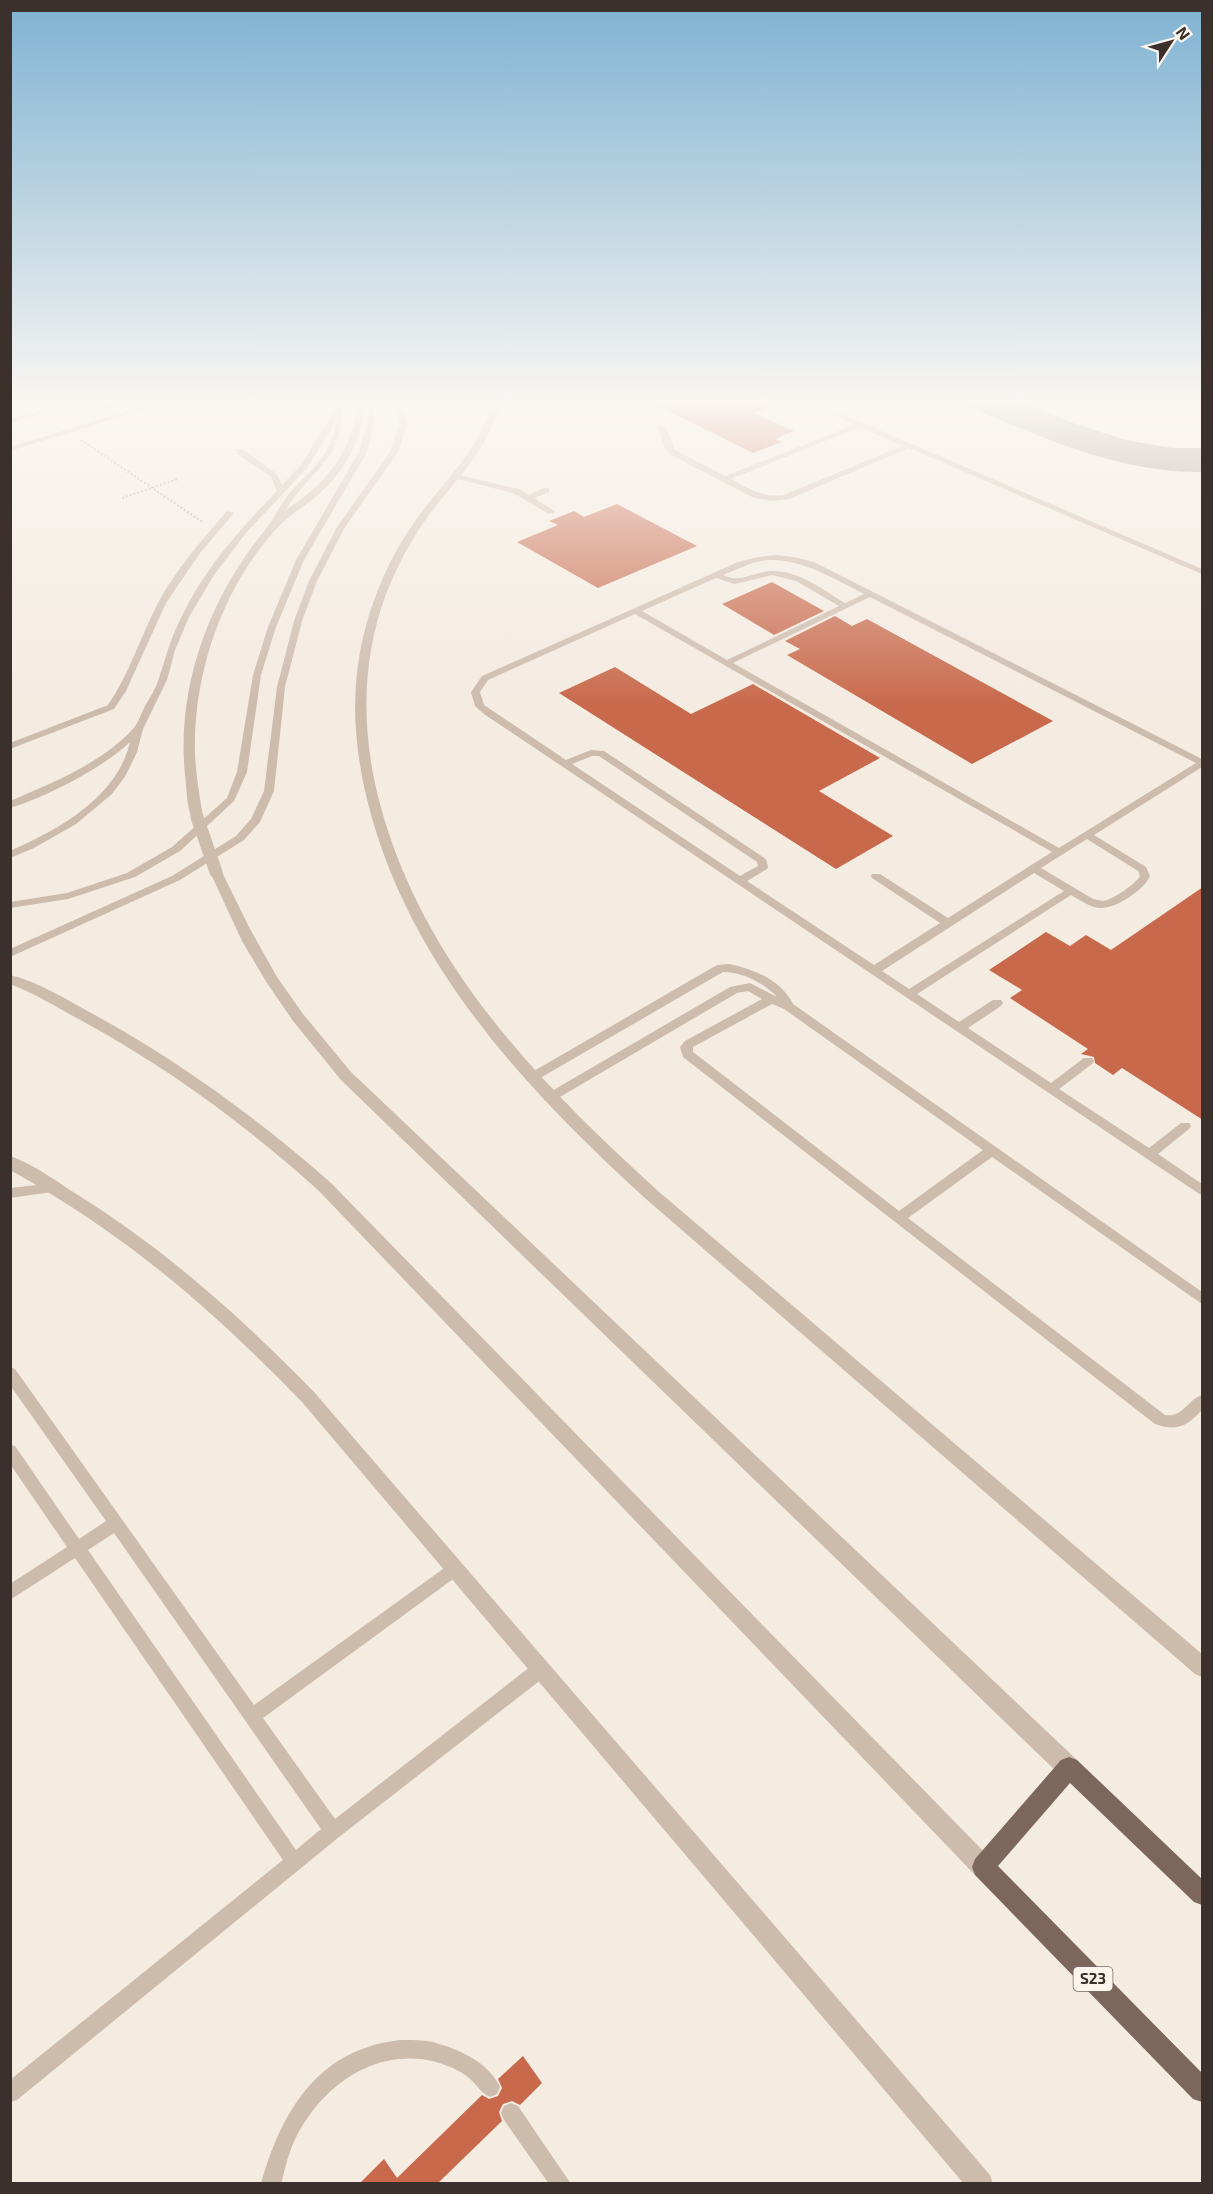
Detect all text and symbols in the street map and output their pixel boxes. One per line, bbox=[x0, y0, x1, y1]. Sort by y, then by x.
north arrow bbox=[1141, 12, 1201, 72]
text: N bbox=[1172, 23, 1195, 43]
road number: S23 bbox=[1074, 1967, 1112, 1991]

